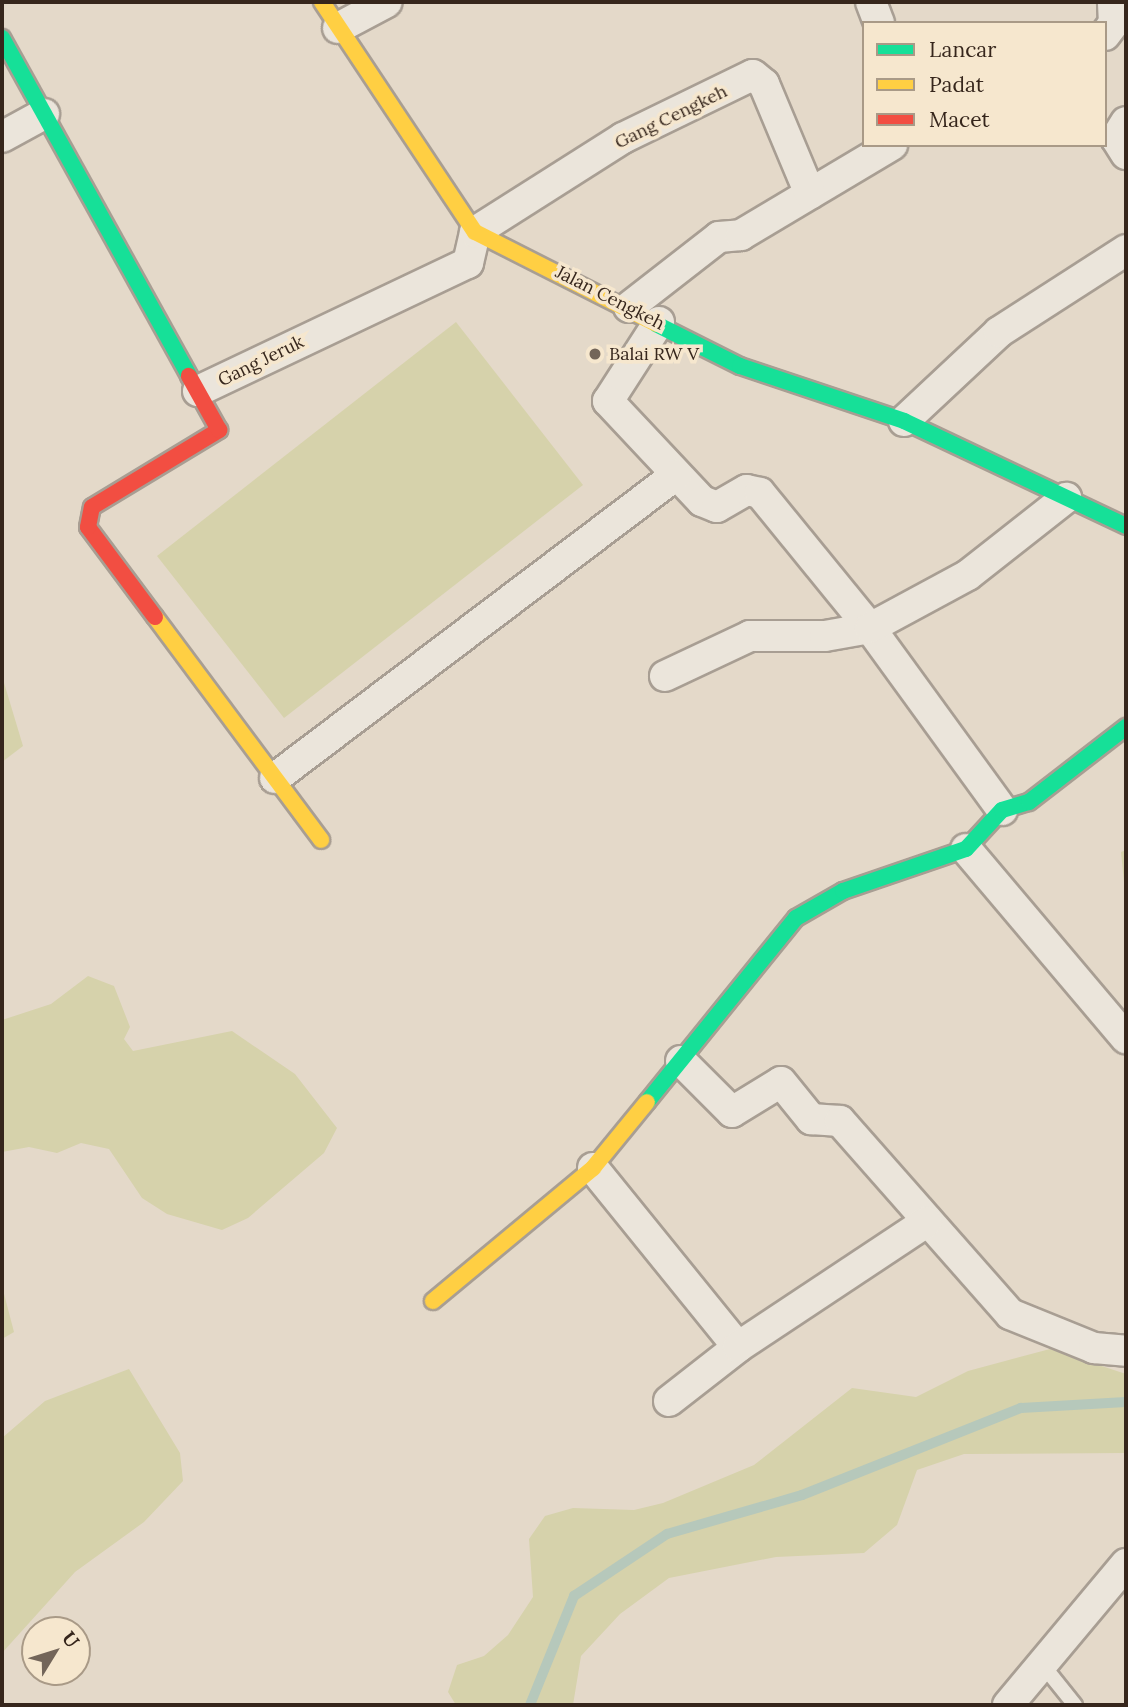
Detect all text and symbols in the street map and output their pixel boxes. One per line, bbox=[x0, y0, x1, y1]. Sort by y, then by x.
legend bbox=[862, 21, 1107, 147]
text: Lancar bbox=[929, 36, 996, 63]
text: Padat bbox=[929, 71, 984, 98]
street label: Gang Cengkeh bbox=[611, 80, 731, 154]
text: Macet bbox=[929, 106, 990, 133]
street label: Jalan Cengkeh bbox=[552, 261, 668, 335]
street label: Gang Jeruk bbox=[214, 331, 308, 391]
place label: Balai RW V bbox=[609, 343, 699, 365]
marker: Balai RW V bbox=[587, 346, 603, 362]
north arrow bbox=[21, 1616, 91, 1686]
text: U bbox=[57, 1626, 85, 1652]

